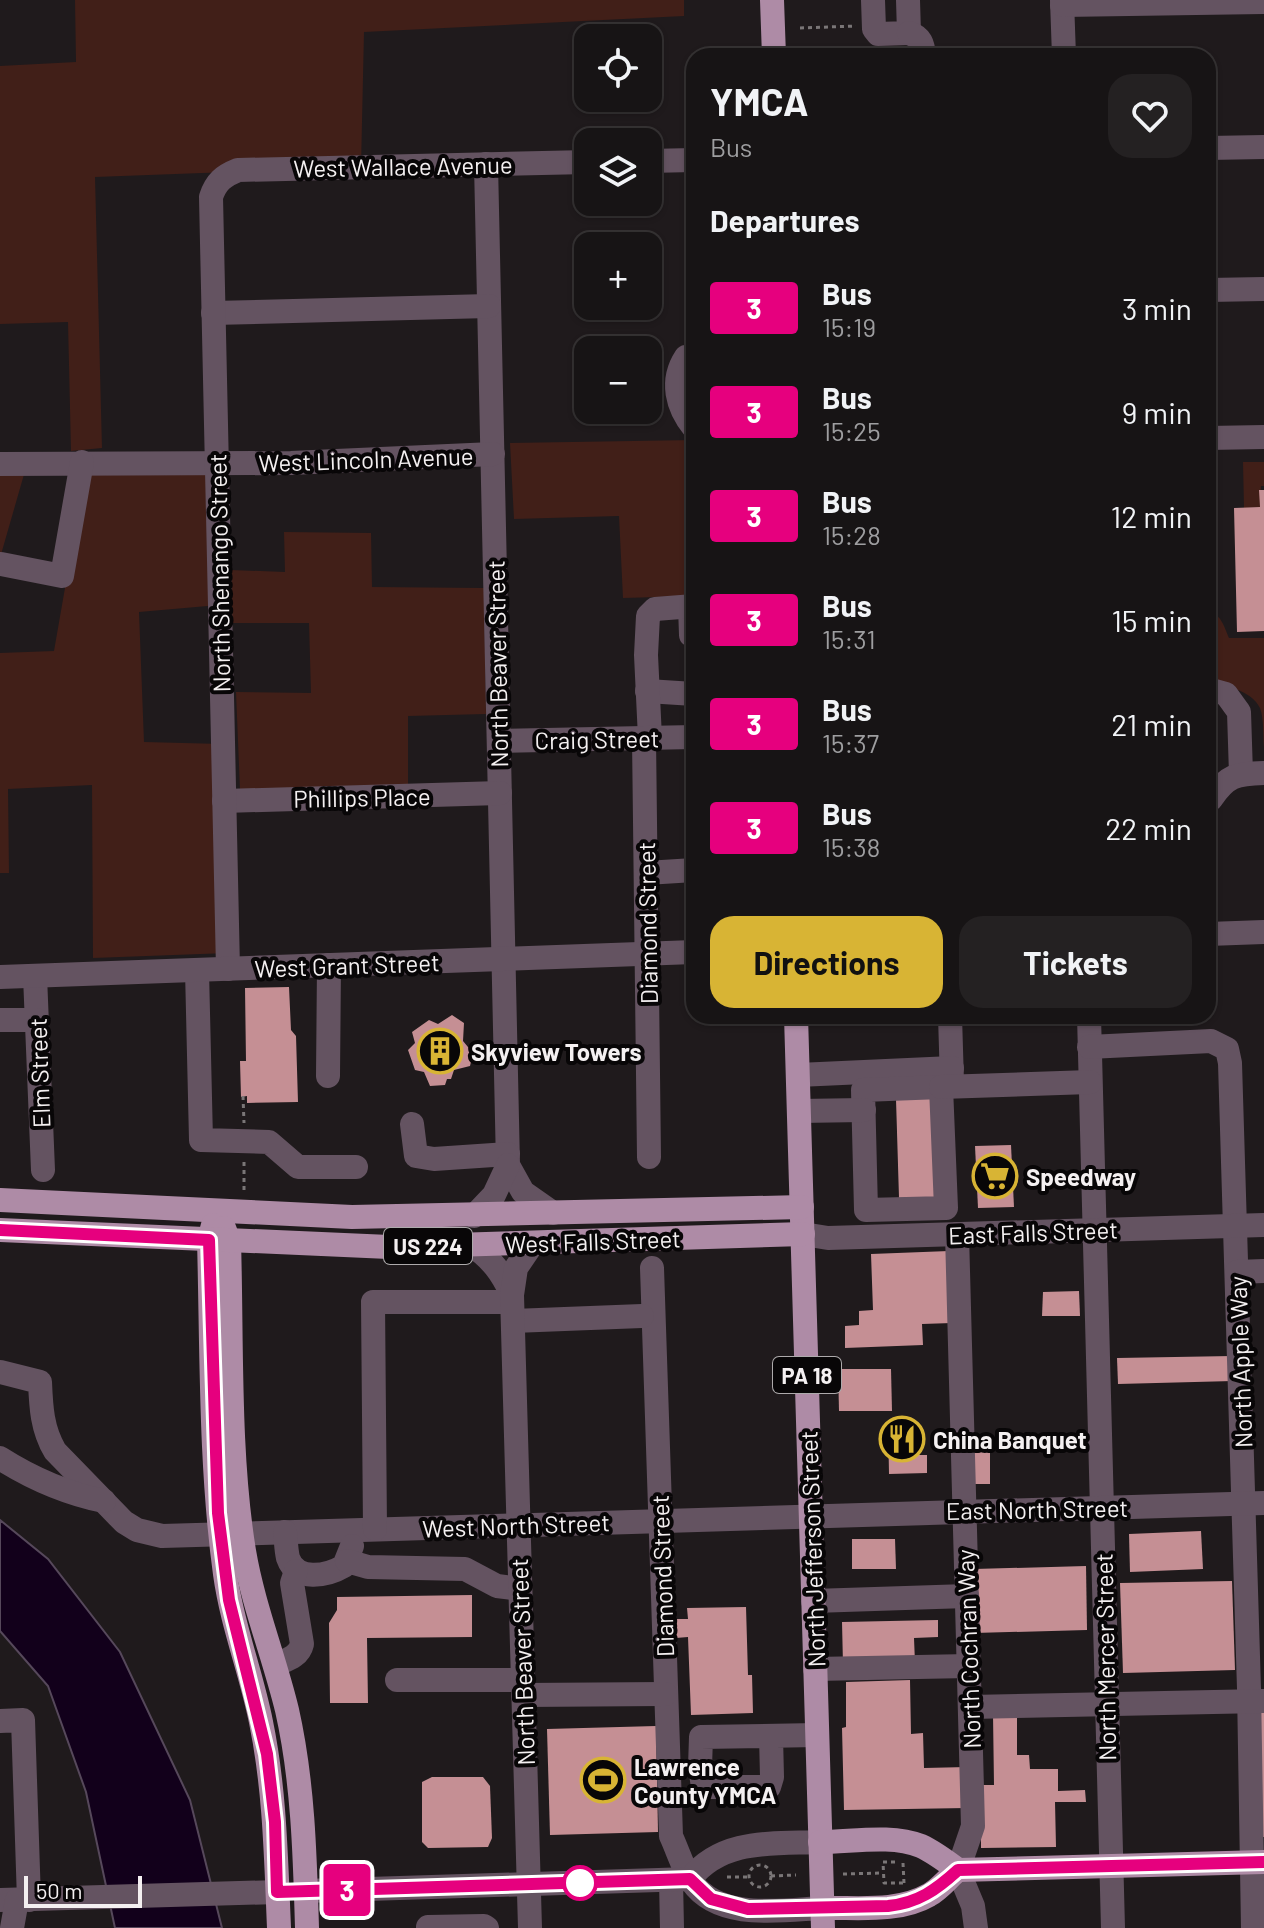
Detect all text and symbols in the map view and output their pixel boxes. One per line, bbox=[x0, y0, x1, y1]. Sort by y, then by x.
map controls bbox=[574, 24, 662, 424]
button: locate bbox=[574, 24, 662, 112]
button: heart bbox=[1108, 74, 1192, 158]
text: YMCA bbox=[710, 78, 809, 124]
button: layers bbox=[574, 128, 662, 216]
text: Bus bbox=[710, 131, 752, 162]
street label: West Wallace Avenue bbox=[293, 150, 513, 182]
text: Departures bbox=[710, 202, 860, 238]
button: + bbox=[574, 232, 662, 320]
text: Bus bbox=[822, 275, 872, 311]
text: 3 min bbox=[1122, 290, 1192, 326]
text: 3 bbox=[746, 291, 762, 325]
text: 15:19 bbox=[822, 311, 876, 342]
button: − bbox=[574, 336, 662, 424]
text: Bus bbox=[822, 379, 872, 415]
text: 9 min bbox=[1122, 394, 1192, 430]
text: 3 bbox=[746, 395, 762, 429]
text: 15:25 bbox=[822, 415, 881, 446]
street label: West Lincoln Avenue bbox=[258, 441, 474, 477]
street label: North Shenango Street bbox=[202, 453, 236, 693]
text: Bus bbox=[822, 483, 872, 519]
text: 12 min bbox=[1111, 498, 1192, 534]
text: 3 bbox=[746, 499, 762, 533]
text: 15:28 bbox=[822, 519, 881, 550]
street label: North Beaver Street bbox=[481, 560, 513, 768]
text: Bus bbox=[822, 587, 872, 623]
text: 15 min bbox=[1111, 602, 1192, 638]
text: 3 bbox=[746, 603, 762, 637]
text: 15:31 bbox=[822, 623, 876, 654]
text: Bus bbox=[822, 691, 872, 727]
text: 21 min bbox=[1111, 706, 1192, 742]
text: 3 bbox=[746, 707, 762, 741]
street label: Craig Street bbox=[534, 723, 660, 755]
text: 15:37 bbox=[822, 727, 879, 758]
street label: Phillips Place bbox=[293, 781, 431, 813]
text: Bus bbox=[822, 795, 872, 831]
text: 22 min bbox=[1105, 810, 1192, 846]
text: 3 bbox=[746, 811, 762, 845]
text: 15:38 bbox=[822, 831, 880, 862]
street label: Diamond Street bbox=[631, 842, 663, 1004]
button: Directions bbox=[710, 916, 943, 1008]
button: Tickets bbox=[959, 916, 1192, 1008]
street label: West Grant Street bbox=[254, 947, 440, 983]
street label: Elm Street bbox=[23, 1017, 55, 1129]
building icon: Skyview Towers bbox=[416, 1027, 464, 1075]
place label: Skyview Towers bbox=[471, 1037, 642, 1066]
supermarket icon: Speedway bbox=[971, 1152, 1019, 1200]
place label: Speedway bbox=[1026, 1162, 1136, 1191]
street label: East Falls Street bbox=[948, 1215, 1118, 1249]
street label: West Falls Street bbox=[505, 1223, 681, 1259]
road number: US 224 bbox=[384, 1228, 472, 1264]
street label: North Apple Way bbox=[1223, 1275, 1257, 1449]
road number: PA 18 bbox=[773, 1357, 841, 1393]
restaurant icon: China Banquet bbox=[878, 1415, 926, 1463]
place label: China Banquet bbox=[933, 1425, 1087, 1454]
street label: North Jefferson Street bbox=[793, 1430, 831, 1668]
street label: East North Street bbox=[946, 1493, 1128, 1525]
street label: Diamond Street bbox=[645, 1494, 679, 1658]
street label: West North Street bbox=[422, 1507, 610, 1543]
street label: North Cochran Way bbox=[950, 1549, 986, 1749]
street label: North Mercer Street bbox=[1089, 1553, 1121, 1761]
street label: North Beaver Street bbox=[504, 1558, 540, 1766]
place label: Lawrence County YMCA bbox=[634, 1752, 776, 1809]
sports icon: Lawrence County YMCA bbox=[579, 1756, 627, 1804]
line badge: 3 bbox=[321, 1864, 373, 1916]
unlabelled marker bbox=[563, 1866, 597, 1900]
scale bar bbox=[24, 1872, 142, 1908]
text: 3 bbox=[339, 1873, 355, 1907]
text: 50 m bbox=[36, 1877, 82, 1903]

